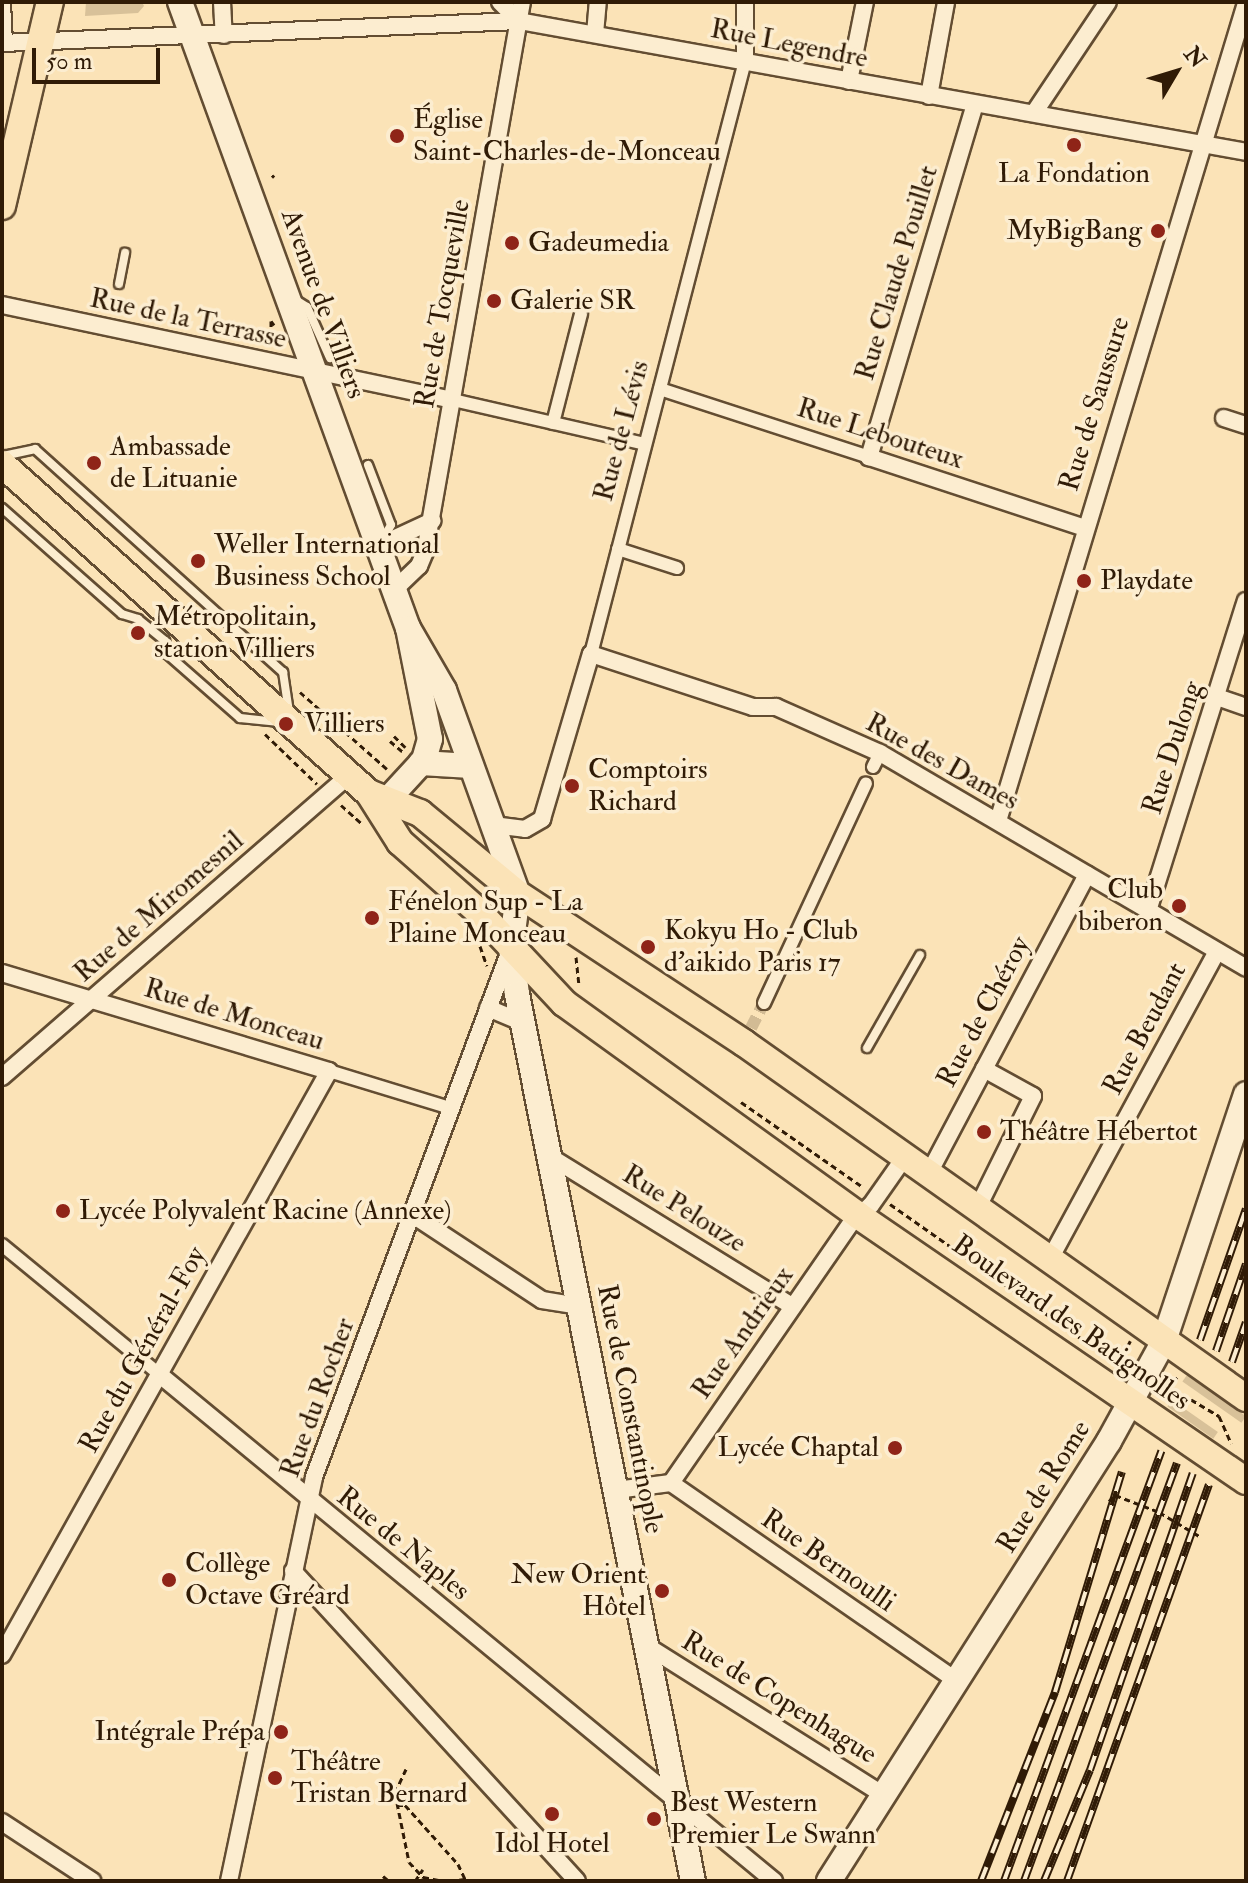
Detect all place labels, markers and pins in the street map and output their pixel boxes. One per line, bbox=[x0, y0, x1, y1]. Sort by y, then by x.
place label: Église Saint-Charles-de-Monceau bbox=[413, 103, 721, 169]
marker: Église Saint-Charles-de-Monceau bbox=[388, 127, 406, 145]
marker: La Fondation bbox=[1065, 136, 1083, 154]
place label: La Fondation bbox=[998, 157, 1150, 191]
place label: MyBigBang bbox=[1006, 214, 1142, 248]
marker: MyBigBang bbox=[1149, 222, 1167, 240]
place label: Gadeumedia bbox=[528, 226, 669, 260]
marker: Gadeumedia bbox=[503, 234, 521, 252]
place label: Galerie SR bbox=[510, 284, 635, 318]
marker: Galerie SR bbox=[485, 292, 503, 310]
place label: Ambassade de Lituanie bbox=[110, 430, 237, 496]
marker: Ambassade de Lituanie bbox=[85, 454, 103, 472]
place label: Weller International Business School bbox=[214, 528, 440, 594]
marker: Weller International Business School bbox=[189, 552, 207, 570]
place label: Playdate bbox=[1100, 564, 1193, 598]
marker: Playdate bbox=[1075, 572, 1093, 590]
place label: Métropolitain, station Villiers bbox=[154, 600, 316, 666]
marker: Métropolitain, station Villiers bbox=[129, 624, 147, 642]
place label: Villiers bbox=[304, 707, 385, 741]
marker: Villiers bbox=[275, 713, 297, 735]
place label: Comptoirs Richard bbox=[588, 753, 708, 819]
marker: Comptoirs Richard bbox=[563, 777, 581, 795]
place label: Club biberon bbox=[1078, 873, 1163, 939]
place label: Fénelon Sup - La Plaine Monceau bbox=[388, 885, 583, 951]
marker: Club biberon bbox=[1170, 897, 1188, 915]
marker: Fénelon Sup - La Plaine Monceau bbox=[363, 909, 381, 927]
place label: Kokyu Ho - Club d'aikido Paris 17 bbox=[664, 914, 858, 980]
marker: Kokyu Ho - Club d'aikido Paris 17 bbox=[639, 938, 657, 956]
place label: Théâtre Hébertot bbox=[1000, 1115, 1197, 1149]
marker: Théâtre Hébertot bbox=[975, 1123, 993, 1141]
place label: Lycée Polyvalent Racine (Annexe) bbox=[79, 1194, 452, 1228]
marker: Lycée Polyvalent Racine (Annexe) bbox=[54, 1202, 72, 1220]
place label: Lycée Chaptal bbox=[718, 1431, 879, 1465]
marker: Lycée Chaptal bbox=[886, 1439, 904, 1457]
place label: Collège Octave Gréard bbox=[185, 1547, 350, 1613]
place label: New Orient Hôtel bbox=[511, 1558, 646, 1624]
marker: Collège Octave Gréard bbox=[160, 1571, 178, 1589]
marker: New Orient Hôtel bbox=[653, 1582, 671, 1600]
place label: Intégrale Prépa bbox=[94, 1715, 265, 1749]
marker: Intégrale Prépa bbox=[272, 1723, 290, 1741]
place label: Théâtre Tristan Bernard bbox=[291, 1745, 468, 1811]
marker: Théâtre Tristan Bernard bbox=[266, 1769, 284, 1787]
place label: Best Western Premier Le Swann bbox=[670, 1786, 876, 1852]
marker: Idol Hotel bbox=[543, 1805, 561, 1823]
marker: Best Western Premier Le Swann bbox=[645, 1810, 663, 1828]
place label: Idol Hotel bbox=[494, 1827, 610, 1861]

